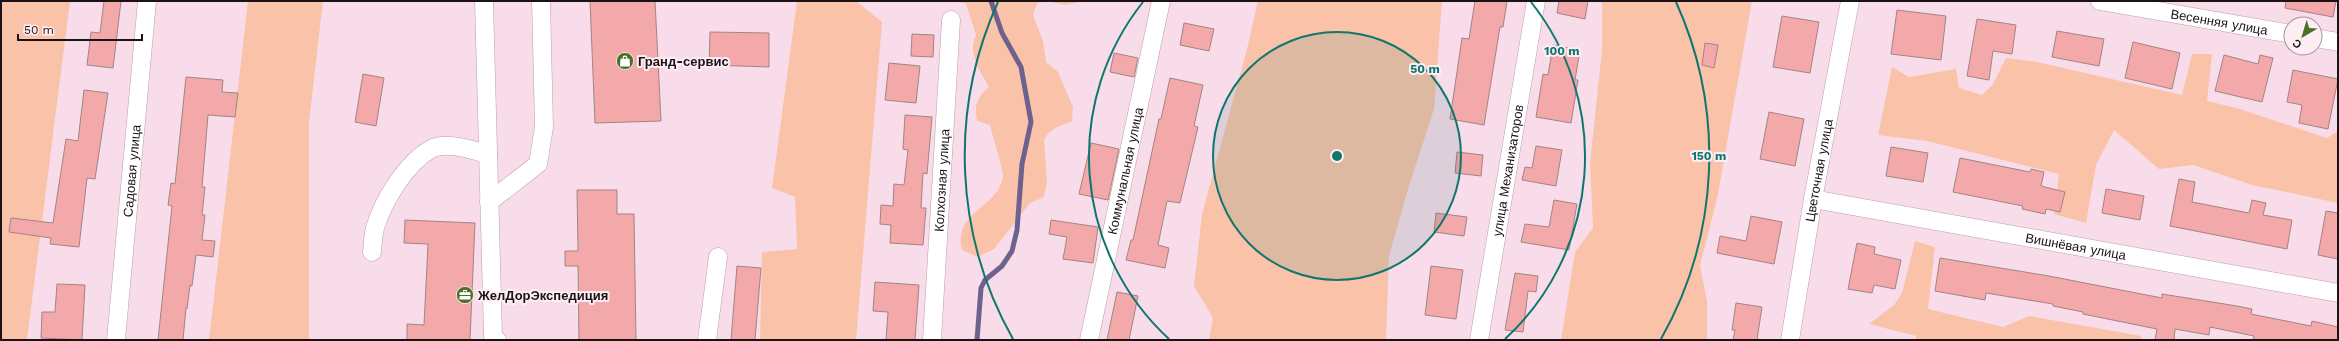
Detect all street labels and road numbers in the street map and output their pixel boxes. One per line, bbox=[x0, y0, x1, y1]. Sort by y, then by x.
street label: Весенняя улица bbox=[2170, 6, 2270, 37]
street label: улица Механизаторов bbox=[1489, 103, 1526, 237]
street label: Коммунальная улица bbox=[1104, 105, 1146, 236]
street label: Цветочная улица bbox=[1802, 117, 1835, 223]
street label: Садовая улица bbox=[120, 123, 143, 218]
street label: Колхозная улица bbox=[931, 128, 952, 232]
street label: Вишнёвая улица bbox=[2024, 230, 2128, 263]

